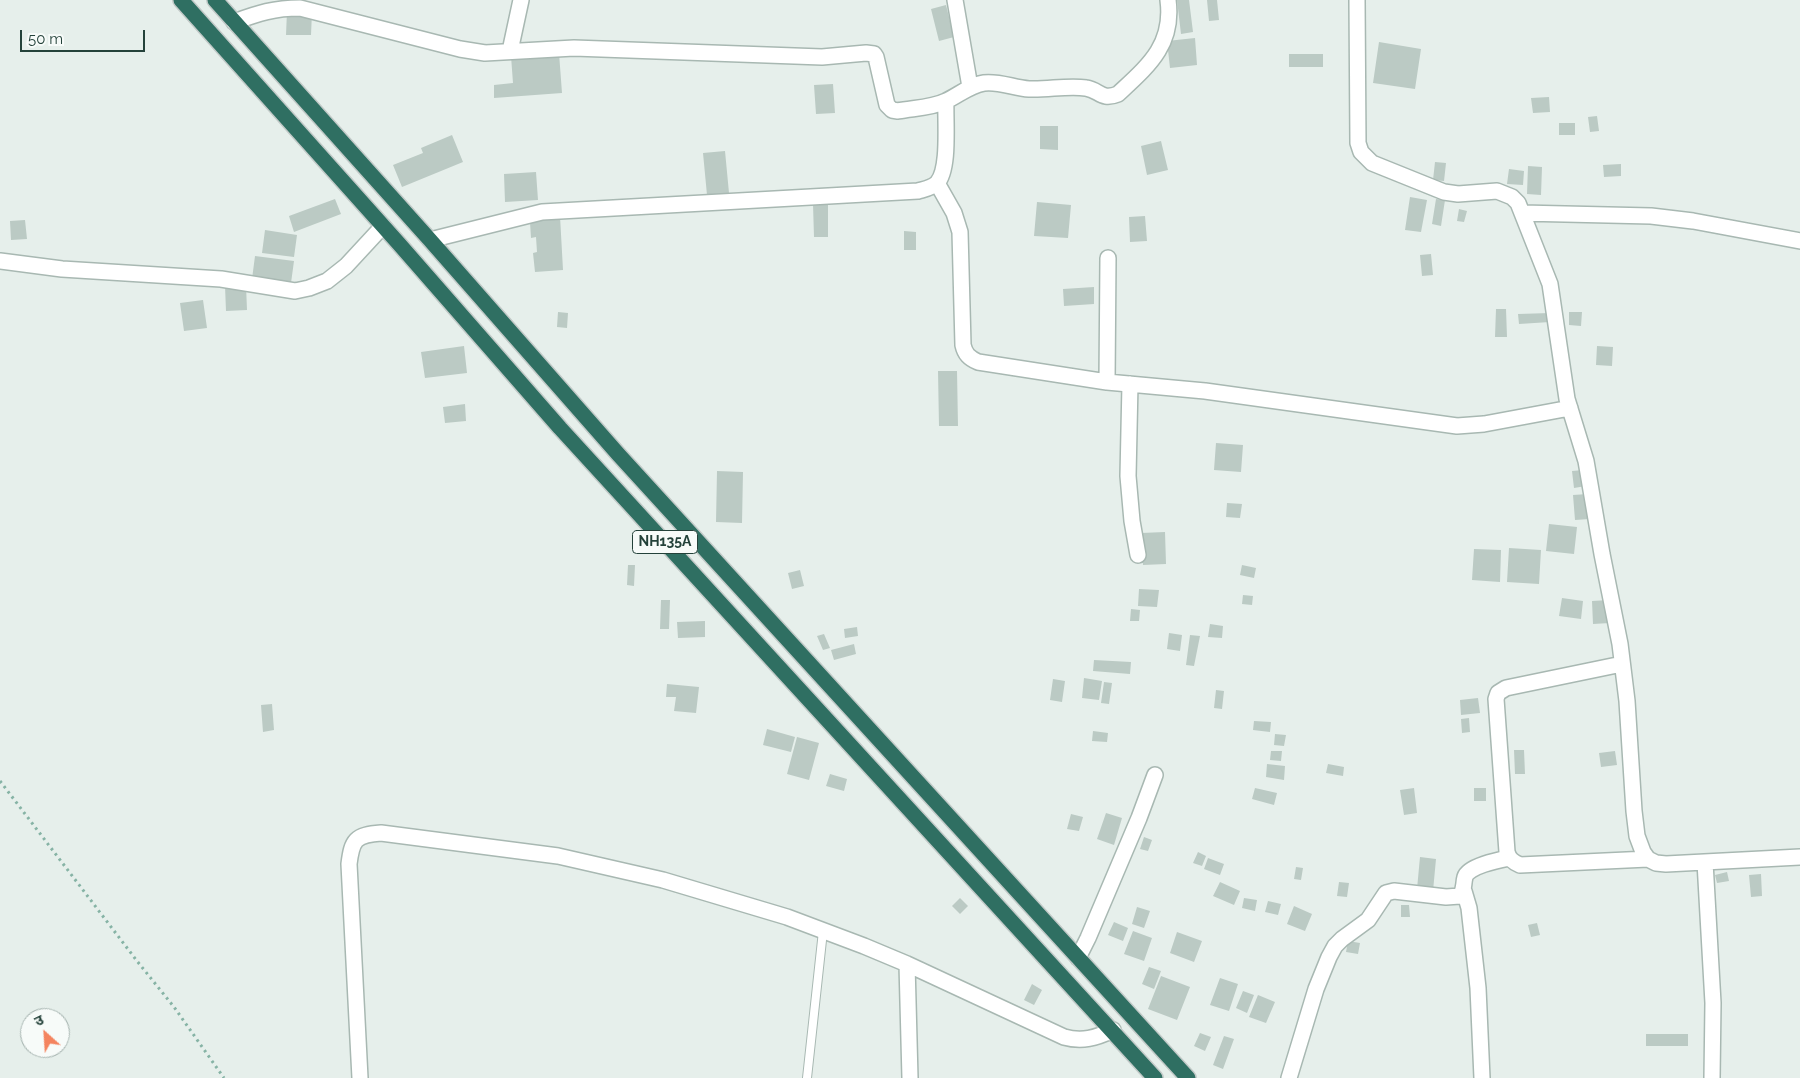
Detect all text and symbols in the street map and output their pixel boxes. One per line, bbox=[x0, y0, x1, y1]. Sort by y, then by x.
scale bar bbox=[22, 20, 148, 52]
text: 50 m bbox=[28, 30, 63, 48]
road number: NH135A bbox=[632, 530, 698, 554]
north arrow bbox=[20, 1008, 70, 1058]
text: उ bbox=[32, 1011, 46, 1029]

